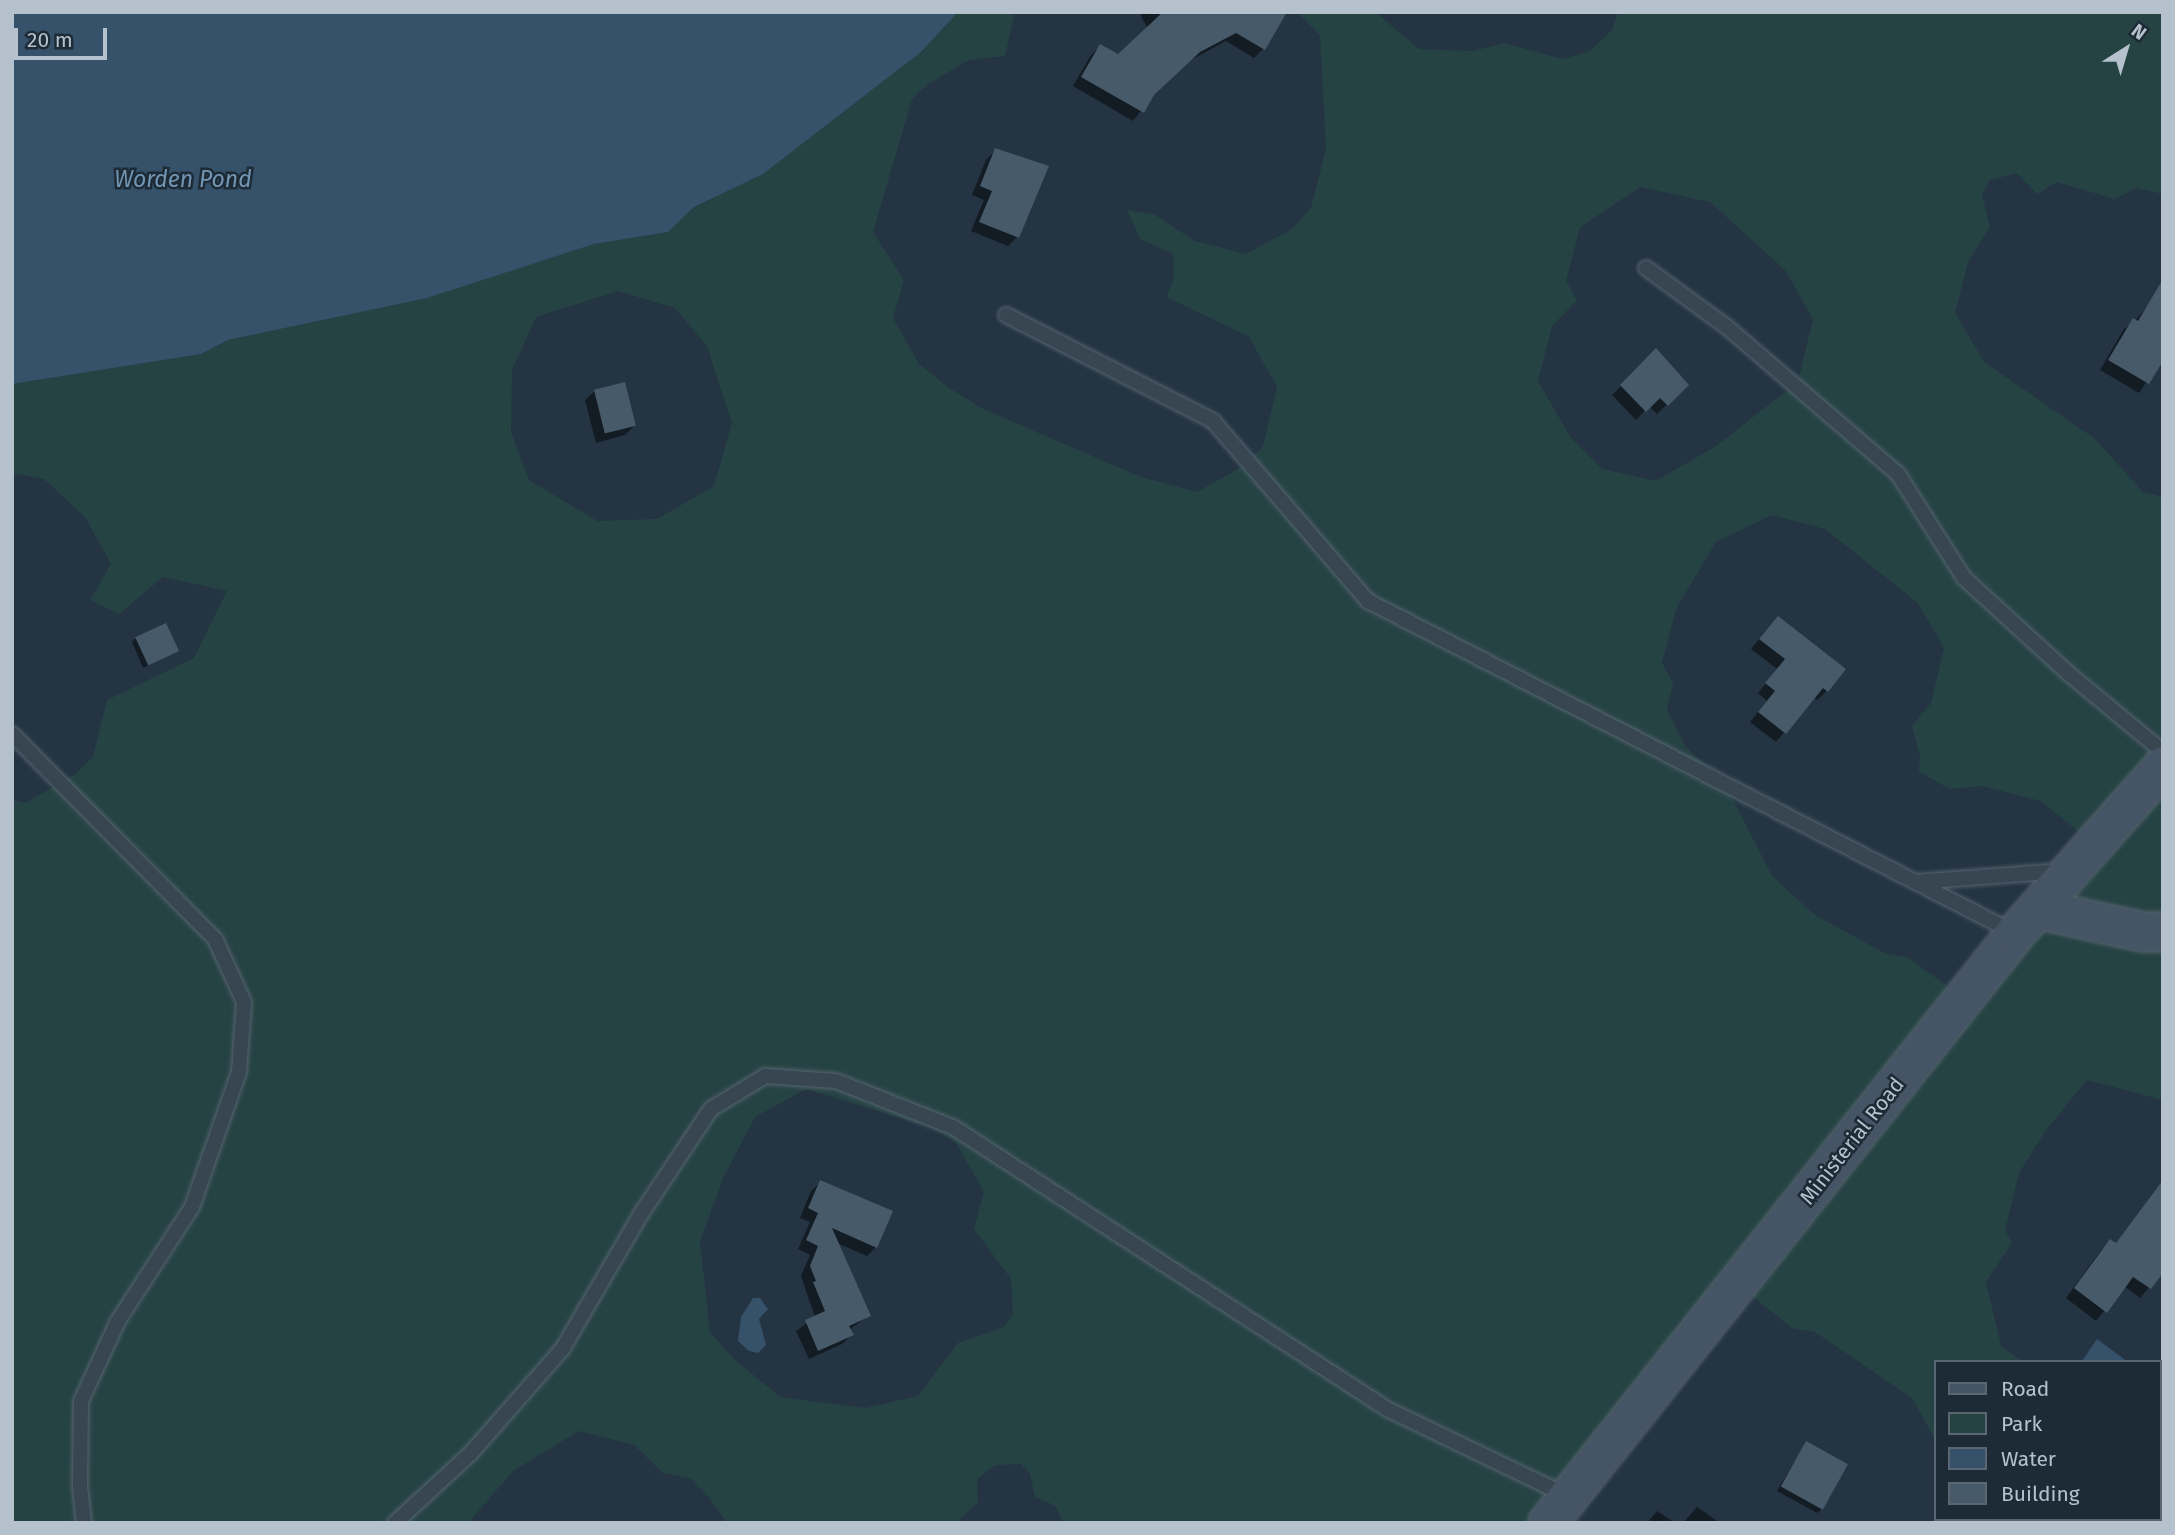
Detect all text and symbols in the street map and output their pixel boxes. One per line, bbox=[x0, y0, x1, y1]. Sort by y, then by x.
scale bar bbox=[18, 14, 110, 58]
north arrow bbox=[2091, 14, 2161, 84]
text: N bbox=[2127, 19, 2151, 45]
text: 20 m bbox=[27, 27, 73, 53]
water label: Worden Pond bbox=[114, 165, 252, 193]
street label: Ministerial Road bbox=[1795, 1072, 1909, 1210]
legend bbox=[1934, 1360, 2161, 1521]
text: Road bbox=[2001, 1376, 2049, 1402]
text: Park bbox=[2001, 1411, 2042, 1437]
text: Water bbox=[2001, 1446, 2056, 1472]
text: Building bbox=[2001, 1481, 2080, 1507]

